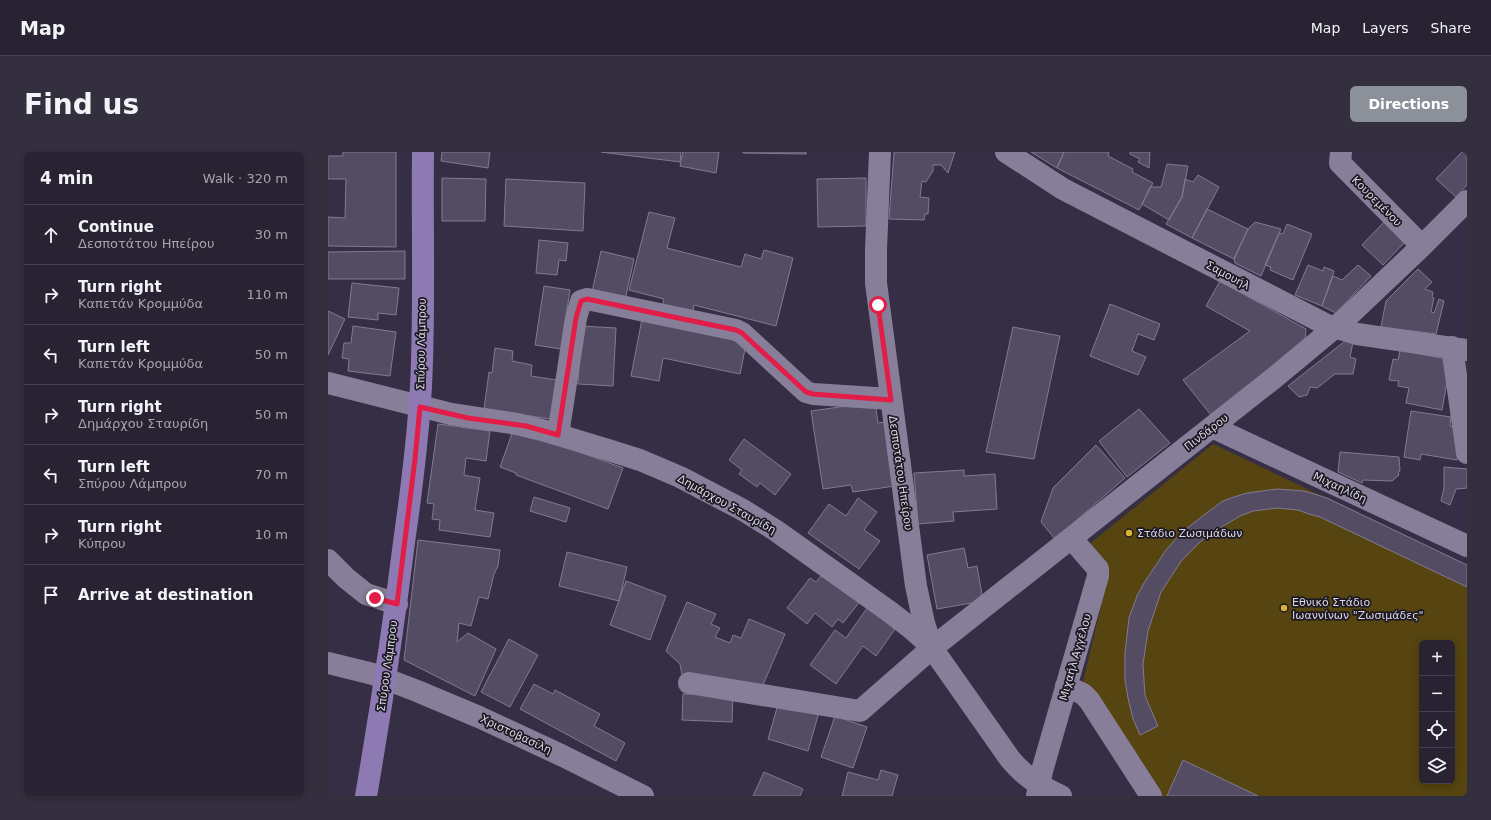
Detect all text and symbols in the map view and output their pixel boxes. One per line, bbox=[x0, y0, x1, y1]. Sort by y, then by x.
text: Map bbox=[20, 17, 65, 39]
text: Map bbox=[1311, 20, 1340, 36]
text: Layers bbox=[1362, 20, 1409, 36]
text: Share bbox=[1431, 20, 1471, 36]
button: Directions bbox=[1350, 86, 1467, 122]
text: Find us bbox=[24, 88, 139, 121]
text: 4 min bbox=[40, 168, 93, 188]
text: Walk · 320 m bbox=[203, 171, 288, 186]
street label: Κουρεμένου bbox=[1349, 174, 1404, 229]
text: Continue bbox=[78, 218, 154, 236]
icon: ahead bbox=[40, 224, 62, 246]
text: 30 m bbox=[255, 227, 288, 242]
text: Δεσποτάτου Ηπείρου bbox=[78, 236, 215, 251]
street label: Σαμουήλ bbox=[1204, 258, 1252, 293]
text: Turn right bbox=[78, 278, 162, 296]
icon: right bbox=[40, 284, 62, 306]
text: 110 m bbox=[246, 287, 288, 302]
text: Καπετάν Κρομμύδα bbox=[78, 296, 203, 311]
route start bbox=[869, 296, 887, 314]
street label: Σπύρου Λάμπρου bbox=[414, 298, 429, 390]
text: Turn left bbox=[78, 338, 150, 356]
icon: left bbox=[40, 344, 62, 366]
text: 50 m bbox=[255, 347, 288, 362]
text: Καπετάν Κρομμύδα bbox=[78, 356, 203, 371]
text: Turn right bbox=[78, 398, 162, 416]
icon: right bbox=[40, 404, 62, 426]
text: 50 m bbox=[255, 407, 288, 422]
street label: Πινδάρου bbox=[1182, 411, 1231, 454]
street label: Δεσποτάτου Ηπείρου bbox=[886, 415, 915, 531]
text: Δημάρχου Σταυρίδη bbox=[78, 416, 208, 431]
text: Turn left bbox=[78, 458, 150, 476]
icon: left bbox=[40, 464, 62, 486]
text: 70 m bbox=[255, 467, 288, 482]
street label: Μιχαηλίδη bbox=[1311, 469, 1369, 506]
street label: Δημάρχου Σταυρίδη bbox=[675, 472, 778, 537]
text: Σπύρου Λάμπρου bbox=[78, 476, 187, 491]
text: Turn right bbox=[78, 518, 162, 536]
icon: right bbox=[40, 524, 62, 546]
text: 10 m bbox=[255, 527, 288, 542]
place label: Στάδιο Ζωσιμάδων bbox=[1137, 527, 1242, 540]
marker: Στάδιο Ζωσιμάδων bbox=[1124, 528, 1134, 538]
text: Κύπρου bbox=[78, 536, 126, 551]
icon: arrive bbox=[40, 584, 62, 606]
text: Arrive at destination bbox=[78, 586, 253, 604]
route end bbox=[366, 589, 384, 607]
place label: Εθνικό Στάδιο Ιωαννίνων "Ζωσιμάδες" bbox=[1292, 596, 1424, 622]
marker: Εθνικό Στάδιο Ιωαννίνων "Ζωσιμάδες" bbox=[1279, 603, 1289, 613]
street label: Μιχαήλ Αγγέλου bbox=[1057, 612, 1094, 702]
street label: Σπύρου Λάμπρου bbox=[375, 620, 400, 713]
map controls bbox=[1419, 640, 1455, 784]
button: + bbox=[1419, 640, 1455, 676]
button: − bbox=[1419, 676, 1455, 712]
street label: Χριστοβασίλη bbox=[478, 712, 553, 757]
button: locate bbox=[1419, 712, 1455, 748]
button: layers bbox=[1419, 748, 1455, 784]

